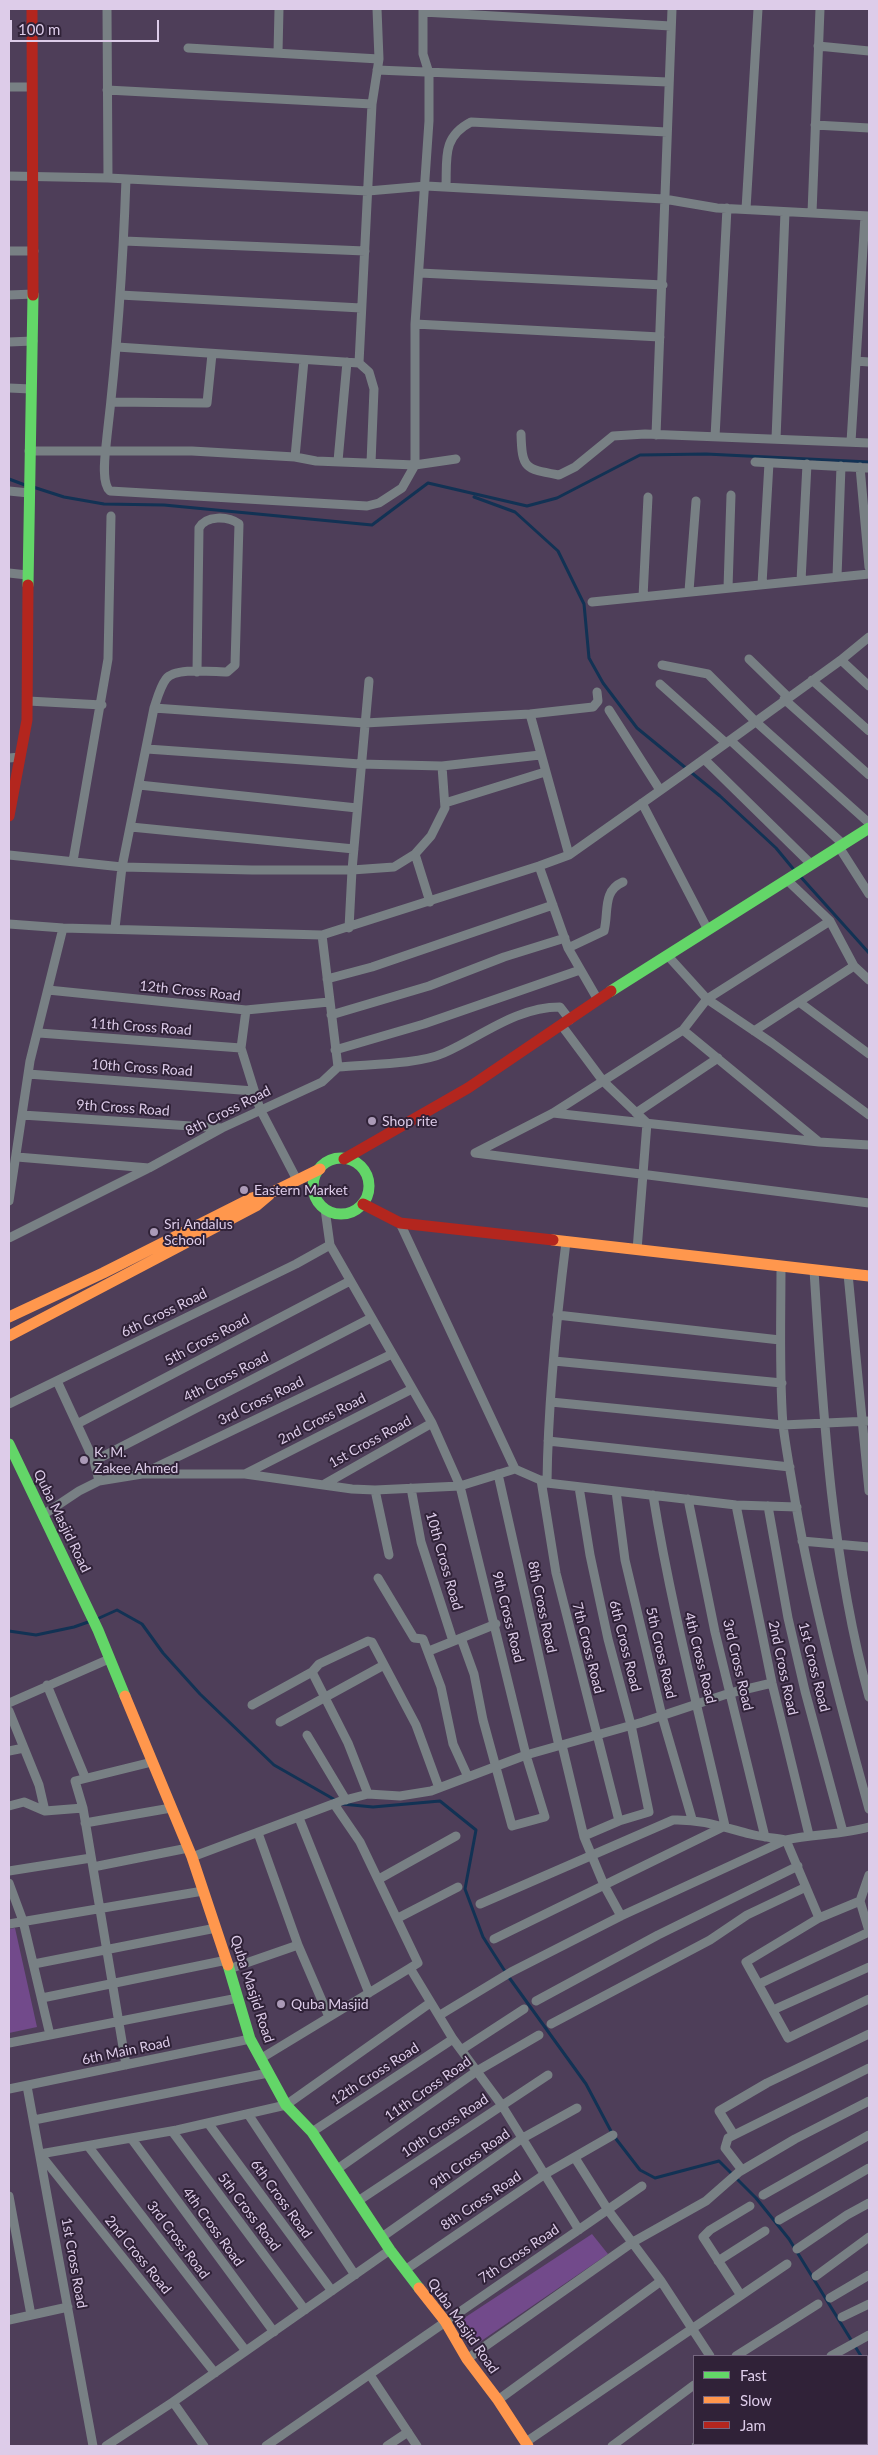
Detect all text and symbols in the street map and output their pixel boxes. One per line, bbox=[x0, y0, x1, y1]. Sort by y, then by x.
scale bar bbox=[12, 10, 161, 42]
text: 100 m bbox=[18, 20, 60, 38]
street label: 12th Cross Road bbox=[139, 977, 241, 1005]
street label: 11th Cross Road bbox=[90, 1015, 192, 1039]
street label: 10th Cross Road bbox=[91, 1056, 193, 1080]
street label: 8th Cross Road bbox=[183, 1082, 273, 1140]
street label: 9th Cross Road bbox=[76, 1096, 170, 1120]
place label: Shop rite bbox=[382, 1113, 437, 1129]
marker: Shop rite bbox=[366, 1115, 378, 1127]
place label: Eastern Market bbox=[254, 1182, 348, 1198]
marker: Eastern Market bbox=[238, 1184, 250, 1196]
place label: Sri Andalus School bbox=[164, 1216, 233, 1248]
marker: Sri Andalus School bbox=[148, 1226, 160, 1238]
street label: 6th Cross Road bbox=[118, 1285, 210, 1341]
street label: 5th Cross Road bbox=[162, 1311, 252, 1369]
street label: 4th Cross Road bbox=[181, 1348, 271, 1406]
street label: 3rd Cross Road bbox=[215, 1373, 307, 1429]
street label: 2nd Cross Road bbox=[275, 1390, 369, 1448]
street label: 1st Cross Road bbox=[326, 1412, 414, 1472]
place label: K. M. Zakee Ahmed bbox=[94, 1444, 178, 1476]
marker: K. M. Zakee Ahmed bbox=[78, 1454, 90, 1466]
street label: Quba Masjid Road bbox=[30, 1467, 94, 1575]
street label: 10th Cross Road bbox=[422, 1510, 466, 1612]
street label: 8th Cross Road bbox=[524, 1560, 560, 1654]
street label: 9th Cross Road bbox=[489, 1570, 527, 1664]
street label: 6th Cross Road bbox=[606, 1599, 644, 1693]
street label: 7th Cross Road bbox=[569, 1601, 607, 1695]
street label: 5th Cross Road bbox=[642, 1606, 680, 1700]
street label: 4th Cross Road bbox=[681, 1611, 719, 1705]
street label: 3rd Cross Road bbox=[719, 1618, 757, 1712]
street label: 2nd Cross Road bbox=[765, 1619, 801, 1717]
street label: 1st Cross Road bbox=[795, 1621, 833, 1713]
street label: Quba Masjid Road bbox=[227, 1933, 277, 2045]
place label: Quba Masjid bbox=[291, 1996, 369, 2012]
marker: Quba Masjid bbox=[275, 1998, 287, 2010]
street label: 6th Main Road bbox=[80, 2033, 172, 2069]
street label: 12th Cross Road bbox=[328, 2039, 422, 2109]
street label: 11th Cross Road bbox=[382, 2053, 474, 2125]
street label: 10th Cross Road bbox=[398, 2091, 492, 2161]
street label: 9th Cross Road bbox=[427, 2125, 513, 2193]
street label: 6th Cross Road bbox=[247, 2156, 315, 2242]
street label: 8th Cross Road bbox=[438, 2168, 524, 2234]
street label: 5th Cross Road bbox=[214, 2170, 284, 2254]
street label: 4th Cross Road bbox=[179, 2184, 247, 2270]
street label: 3rd Cross Road bbox=[143, 2198, 213, 2282]
street label: 2nd Cross Road bbox=[101, 2212, 175, 2298]
street label: 1st Cross Road bbox=[58, 2216, 90, 2310]
street label: 7th Cross Road bbox=[476, 2221, 562, 2287]
street label: Quba Masjid Road bbox=[424, 2275, 502, 2377]
legend bbox=[693, 2355, 868, 2445]
text: Fast bbox=[740, 2366, 767, 2384]
text: Slow bbox=[740, 2391, 772, 2409]
text: Jam bbox=[740, 2416, 766, 2434]

